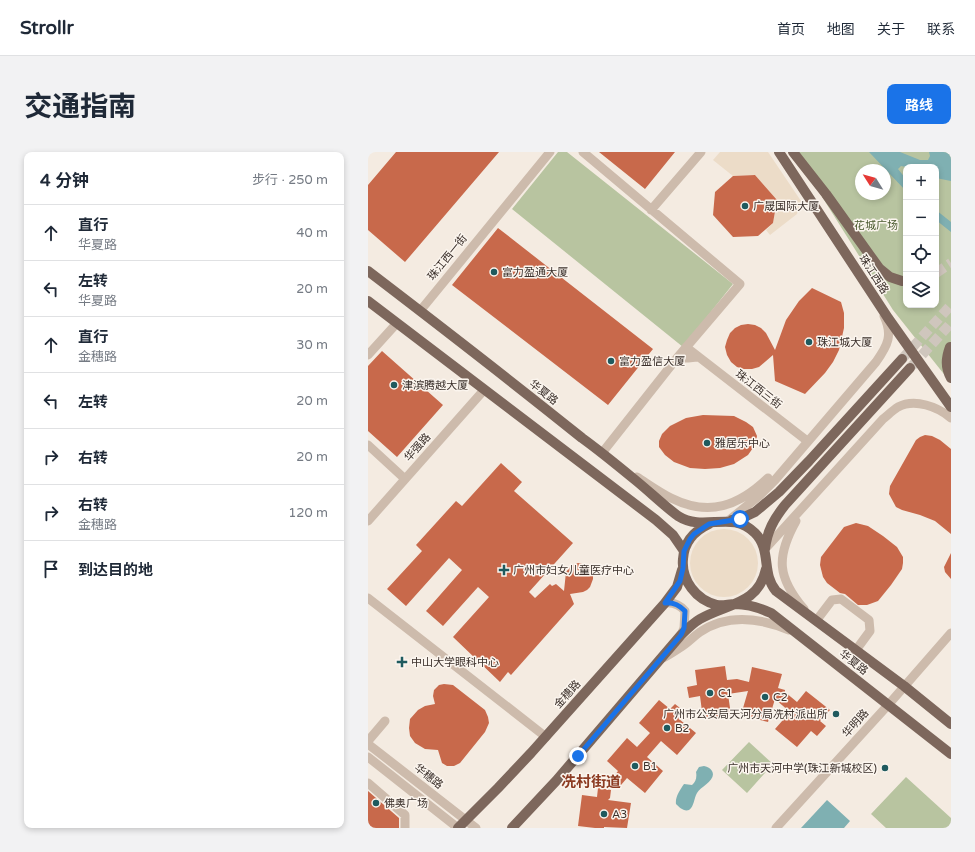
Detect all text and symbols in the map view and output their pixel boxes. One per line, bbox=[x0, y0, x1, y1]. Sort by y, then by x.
text: Strollr bbox=[20, 17, 74, 39]
text: 首页 bbox=[777, 21, 805, 38]
text: 地图 bbox=[827, 21, 855, 38]
text: 关于 bbox=[877, 21, 905, 38]
text: 联系 bbox=[927, 21, 955, 38]
button: 路线 bbox=[887, 84, 951, 124]
text: 交通指南 bbox=[24, 90, 136, 124]
north arrow bbox=[855, 164, 891, 200]
map controls bbox=[903, 164, 939, 308]
button: + bbox=[903, 164, 939, 200]
text: 4 分钟 bbox=[40, 170, 89, 191]
text: 步行 · 250 m bbox=[252, 172, 328, 188]
place label: 广晟国际大厦 bbox=[753, 200, 819, 213]
button: − bbox=[903, 200, 939, 236]
marker: 广晟国际大厦 bbox=[740, 201, 750, 211]
text: 直行 bbox=[78, 216, 108, 234]
park label: 花城广场 bbox=[854, 219, 898, 232]
icon: ahead bbox=[40, 222, 62, 244]
text: 40 m bbox=[296, 225, 328, 241]
street label: 珠江西一街 bbox=[425, 232, 470, 283]
button: locate bbox=[903, 236, 939, 272]
text: 华夏路 bbox=[78, 237, 117, 253]
street label: 珠江西路 bbox=[856, 252, 891, 296]
place label: 富力盈通大厦 bbox=[502, 266, 568, 279]
marker: 富力盈通大厦 bbox=[489, 267, 499, 277]
text: 左转 bbox=[78, 272, 108, 290]
button: layers bbox=[903, 272, 939, 308]
icon: left bbox=[40, 278, 62, 300]
text: 20 m bbox=[296, 281, 328, 297]
text: 华夏路 bbox=[78, 293, 117, 309]
text: 直行 bbox=[78, 328, 108, 346]
icon: ahead bbox=[40, 334, 62, 356]
place label: 珠江城大厦 bbox=[817, 336, 872, 349]
text: 30 m bbox=[296, 337, 328, 353]
marker: 珠江城大厦 bbox=[804, 337, 814, 347]
text: 金穗路 bbox=[78, 349, 117, 365]
place label: 富力盈信大厦 bbox=[619, 355, 685, 368]
marker: 富力盈信大厦 bbox=[606, 356, 616, 366]
street label: 珠江西三街 bbox=[733, 367, 784, 411]
street label: 华夏路 bbox=[527, 377, 561, 408]
place label: 津滨腾越大厦 bbox=[402, 379, 468, 392]
marker: 津滨腾越大厦 bbox=[389, 380, 399, 390]
icon: left bbox=[40, 390, 62, 412]
text: 左转 bbox=[78, 393, 108, 411]
text: 20 m bbox=[296, 393, 328, 409]
street label: 华强路 bbox=[402, 431, 433, 464]
place label: 雅居乐中心 bbox=[715, 437, 770, 450]
marker: 雅居乐中心 bbox=[702, 438, 712, 448]
icon: right bbox=[40, 446, 62, 468]
text: 右转 bbox=[78, 449, 108, 467]
text: 20 m bbox=[296, 449, 328, 465]
text: 右转 bbox=[78, 496, 108, 514]
icon: right bbox=[40, 502, 62, 524]
text: 120 m bbox=[288, 505, 328, 521]
route start bbox=[731, 510, 749, 528]
text: 金穗路 bbox=[78, 517, 117, 533]
icon: arrive bbox=[40, 558, 62, 580]
text: 到达目的地 bbox=[78, 561, 153, 579]
marker: 广州市妇女儿童医疗中心 bbox=[498, 564, 510, 576]
place label: 广州市妇女儿童医疗中心 bbox=[513, 564, 634, 577]
street label: 华夏路 bbox=[837, 647, 871, 678]
marker: 中山大学眼科中心 bbox=[396, 656, 408, 668]
place label: 中山大学眼科中心 bbox=[411, 656, 499, 669]
street label: 金穗路 bbox=[552, 678, 583, 711]
place label: C1 bbox=[718, 687, 733, 700]
marker: C1 bbox=[705, 688, 715, 698]
place label: C2 bbox=[773, 691, 788, 704]
marker: C2 bbox=[760, 692, 770, 702]
street label: 华明路 bbox=[840, 707, 871, 740]
place label: 广州市公安局天河分局冼村派出所 bbox=[663, 708, 828, 721]
marker: 广州市公安局天河分局冼村派出所 bbox=[831, 709, 841, 719]
place label: B2 bbox=[675, 722, 690, 735]
marker: B2 bbox=[662, 723, 672, 733]
route end bbox=[569, 747, 587, 765]
place label: B1 bbox=[643, 760, 658, 773]
street label: 华穗路 bbox=[412, 761, 446, 792]
marker: B1 bbox=[630, 761, 640, 771]
place label: 广州市天河中学(珠江新城校区) bbox=[727, 762, 877, 775]
marker: 广州市天河中学(珠江新城校区) bbox=[880, 763, 890, 773]
district label: 冼村街道 bbox=[561, 773, 621, 791]
place label: 佛奥广场 bbox=[384, 797, 428, 810]
marker: 佛奥广场 bbox=[371, 798, 381, 808]
place label: A3 bbox=[612, 808, 627, 821]
marker: A3 bbox=[599, 809, 609, 819]

